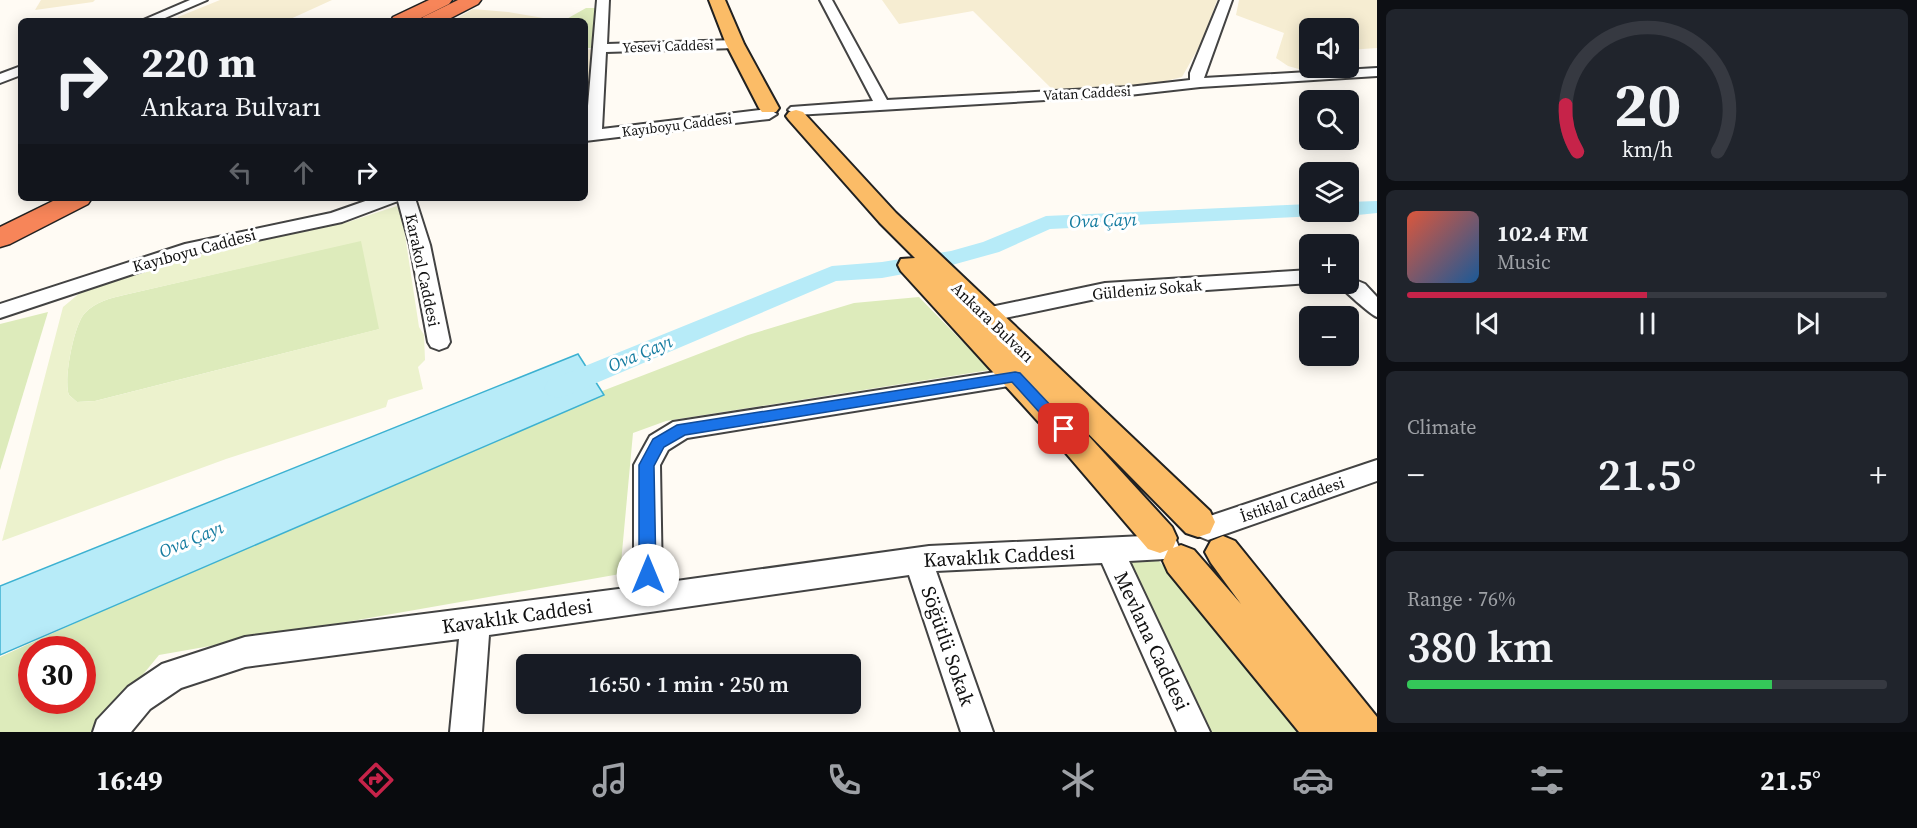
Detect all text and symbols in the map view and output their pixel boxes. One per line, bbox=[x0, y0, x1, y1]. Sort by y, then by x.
map controls bbox=[1299, 18, 1359, 366]
button: sound bbox=[1299, 18, 1359, 78]
text: 220 m bbox=[141, 33, 256, 91]
street label: Yesevi Caddesi bbox=[622, 34, 714, 58]
icon: right bbox=[42, 42, 120, 120]
text: 20 bbox=[1613, 61, 1681, 147]
street label: Vatan Caddesi bbox=[1043, 81, 1131, 105]
text: Ankara Bulvarı bbox=[141, 88, 321, 125]
button: search bbox=[1299, 90, 1359, 150]
street label: Kayıboyu Caddesi bbox=[621, 108, 733, 142]
text: km/h bbox=[1621, 135, 1673, 164]
icon: left bbox=[224, 156, 257, 189]
icon: ahead bbox=[287, 156, 320, 189]
icon: right bbox=[350, 156, 383, 189]
button: layers bbox=[1299, 162, 1359, 222]
water label: Ova Çayı bbox=[1069, 206, 1138, 234]
street label: Karakol Caddesi bbox=[400, 211, 446, 329]
text: 102.4 FM bbox=[1497, 218, 1588, 248]
street label: Kayıboyu Caddesi bbox=[130, 223, 258, 277]
button: + bbox=[1299, 234, 1359, 294]
text: Music bbox=[1497, 248, 1551, 276]
street label: Güldeniz Sokak bbox=[1091, 273, 1203, 305]
street label: Ankara Bulvarı bbox=[947, 277, 1039, 367]
button: − bbox=[1299, 306, 1359, 366]
icon: previous bbox=[1471, 307, 1504, 340]
icon: pause bbox=[1631, 307, 1664, 340]
icon: next bbox=[1791, 307, 1824, 340]
water label: Ova Çayı bbox=[604, 328, 677, 378]
pin bbox=[1038, 403, 1089, 454]
icon: arrive bbox=[1047, 412, 1080, 445]
text: Climate bbox=[1407, 413, 1476, 441]
text: 21.5° bbox=[1598, 443, 1696, 505]
text: − bbox=[1407, 452, 1425, 497]
text: + bbox=[1870, 452, 1887, 497]
street label: İstiklal Caddesi bbox=[1237, 471, 1347, 527]
water label: Ova Çayı bbox=[155, 514, 228, 564]
street label: Kavaklık Caddesi bbox=[923, 538, 1075, 574]
position arrow bbox=[616, 543, 680, 607]
street label: Mevlana Caddesi bbox=[1108, 567, 1196, 715]
street label: Söğütlü Sokak bbox=[914, 582, 982, 710]
text: Range · 76% bbox=[1407, 585, 1516, 613]
street label: Kavaklık Caddesi bbox=[440, 592, 594, 640]
text: 380 km bbox=[1407, 615, 1554, 677]
speed limit sign: 30 bbox=[18, 636, 96, 714]
text: 16:50 · 1 min · 250 m bbox=[588, 669, 789, 699]
icon: directions bbox=[355, 759, 397, 801]
icon: music bbox=[589, 759, 631, 801]
icon: phone bbox=[823, 759, 865, 801]
icon: climate bbox=[1057, 759, 1099, 801]
icon: car bbox=[1292, 759, 1334, 801]
icon: filters bbox=[1526, 759, 1568, 801]
text: 16:49 bbox=[96, 762, 163, 799]
text: 21.5° bbox=[1760, 762, 1821, 799]

